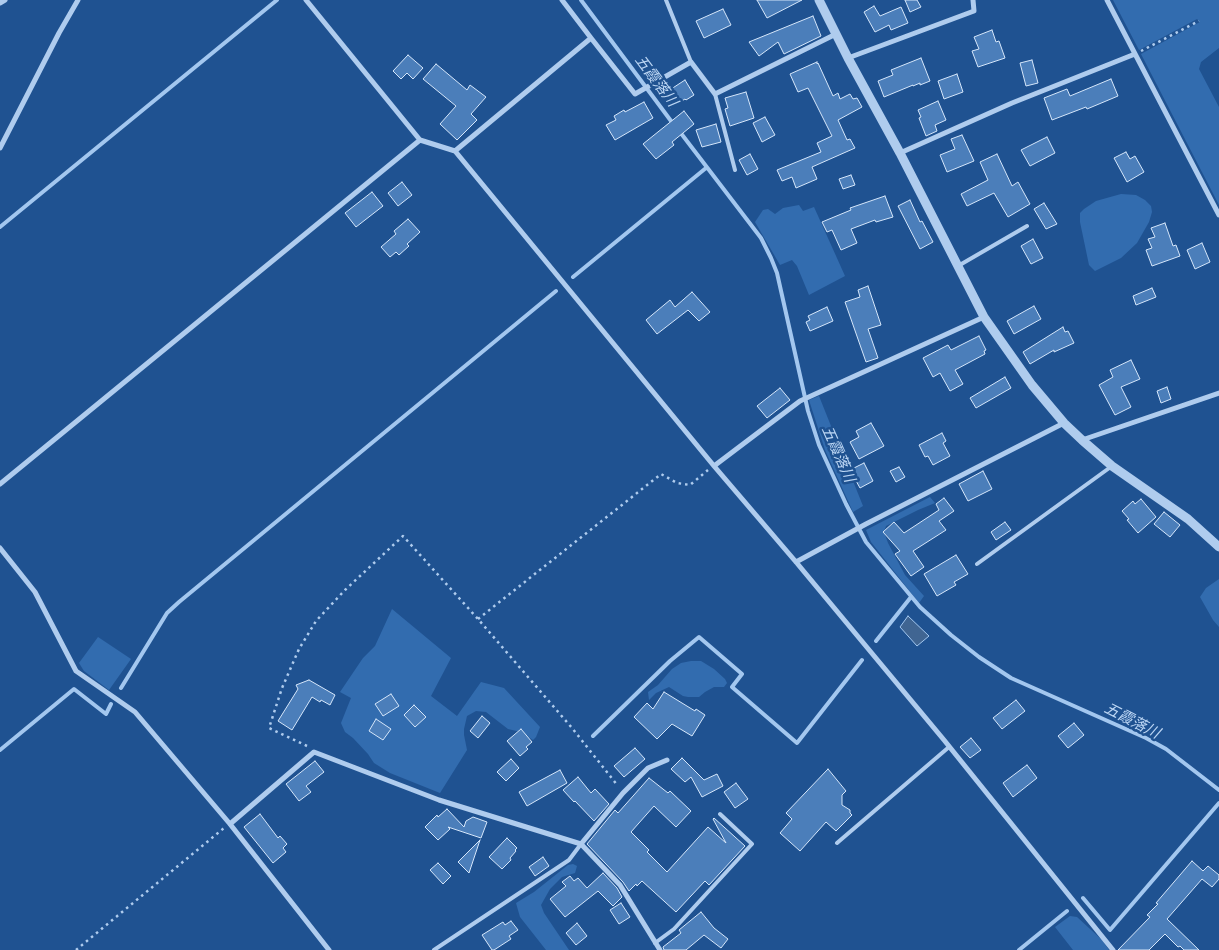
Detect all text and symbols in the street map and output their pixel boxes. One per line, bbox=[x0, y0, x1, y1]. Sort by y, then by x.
water label: 五霞落川 bbox=[631, 52, 681, 110]
water label: 五霞落川 bbox=[818, 423, 858, 485]
water label: 五霞落川 bbox=[1101, 699, 1163, 743]

